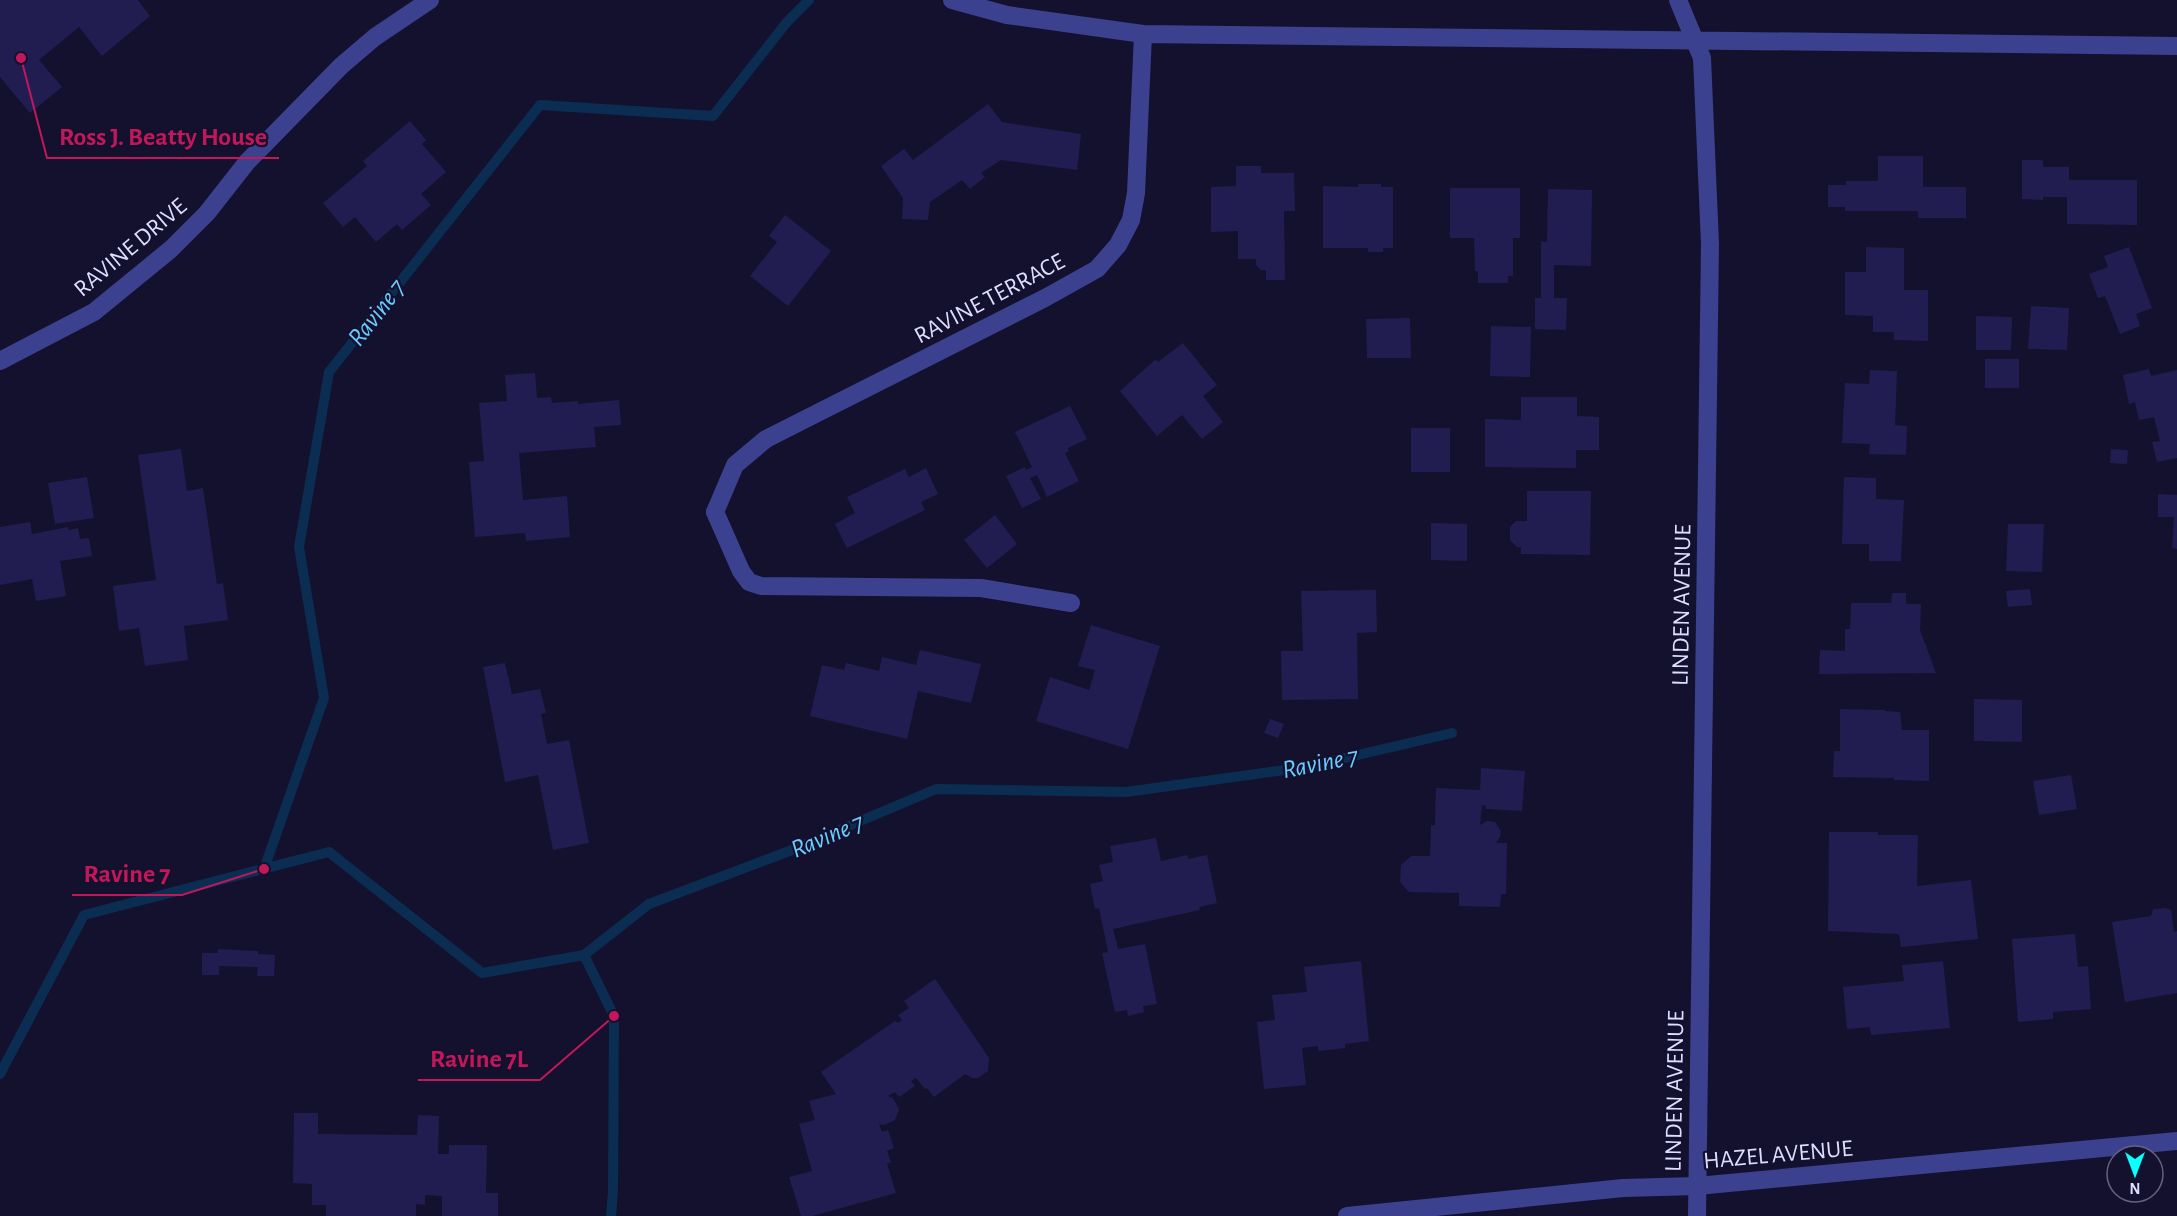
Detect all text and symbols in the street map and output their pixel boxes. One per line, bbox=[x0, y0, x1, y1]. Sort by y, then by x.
callout: Ross J. Beatty House bbox=[47, 114, 279, 158]
text: Ross J. Beatty House bbox=[59, 124, 267, 150]
street label: RAVINE DRIVE bbox=[70, 194, 192, 301]
street label: RAVINE TERRACE bbox=[911, 249, 1069, 348]
water label: Ravine 7 bbox=[343, 274, 411, 351]
street label: LINDEN AVENUE bbox=[1669, 524, 1695, 686]
water label: Ravine 7 bbox=[1280, 743, 1360, 783]
water label: Ravine 7 bbox=[787, 809, 868, 863]
callout: Ravine 7 bbox=[72, 851, 182, 895]
text: Ravine 7 bbox=[84, 861, 170, 887]
street label: LINDEN AVENUE bbox=[1662, 1010, 1688, 1172]
callout: Ravine 7L bbox=[418, 1036, 540, 1080]
text: Ravine 7L bbox=[430, 1046, 529, 1072]
street label: HAZEL AVENUE bbox=[1702, 1136, 1854, 1173]
north arrow bbox=[2105, 1144, 2165, 1204]
text: N bbox=[2129, 1180, 2141, 1196]

